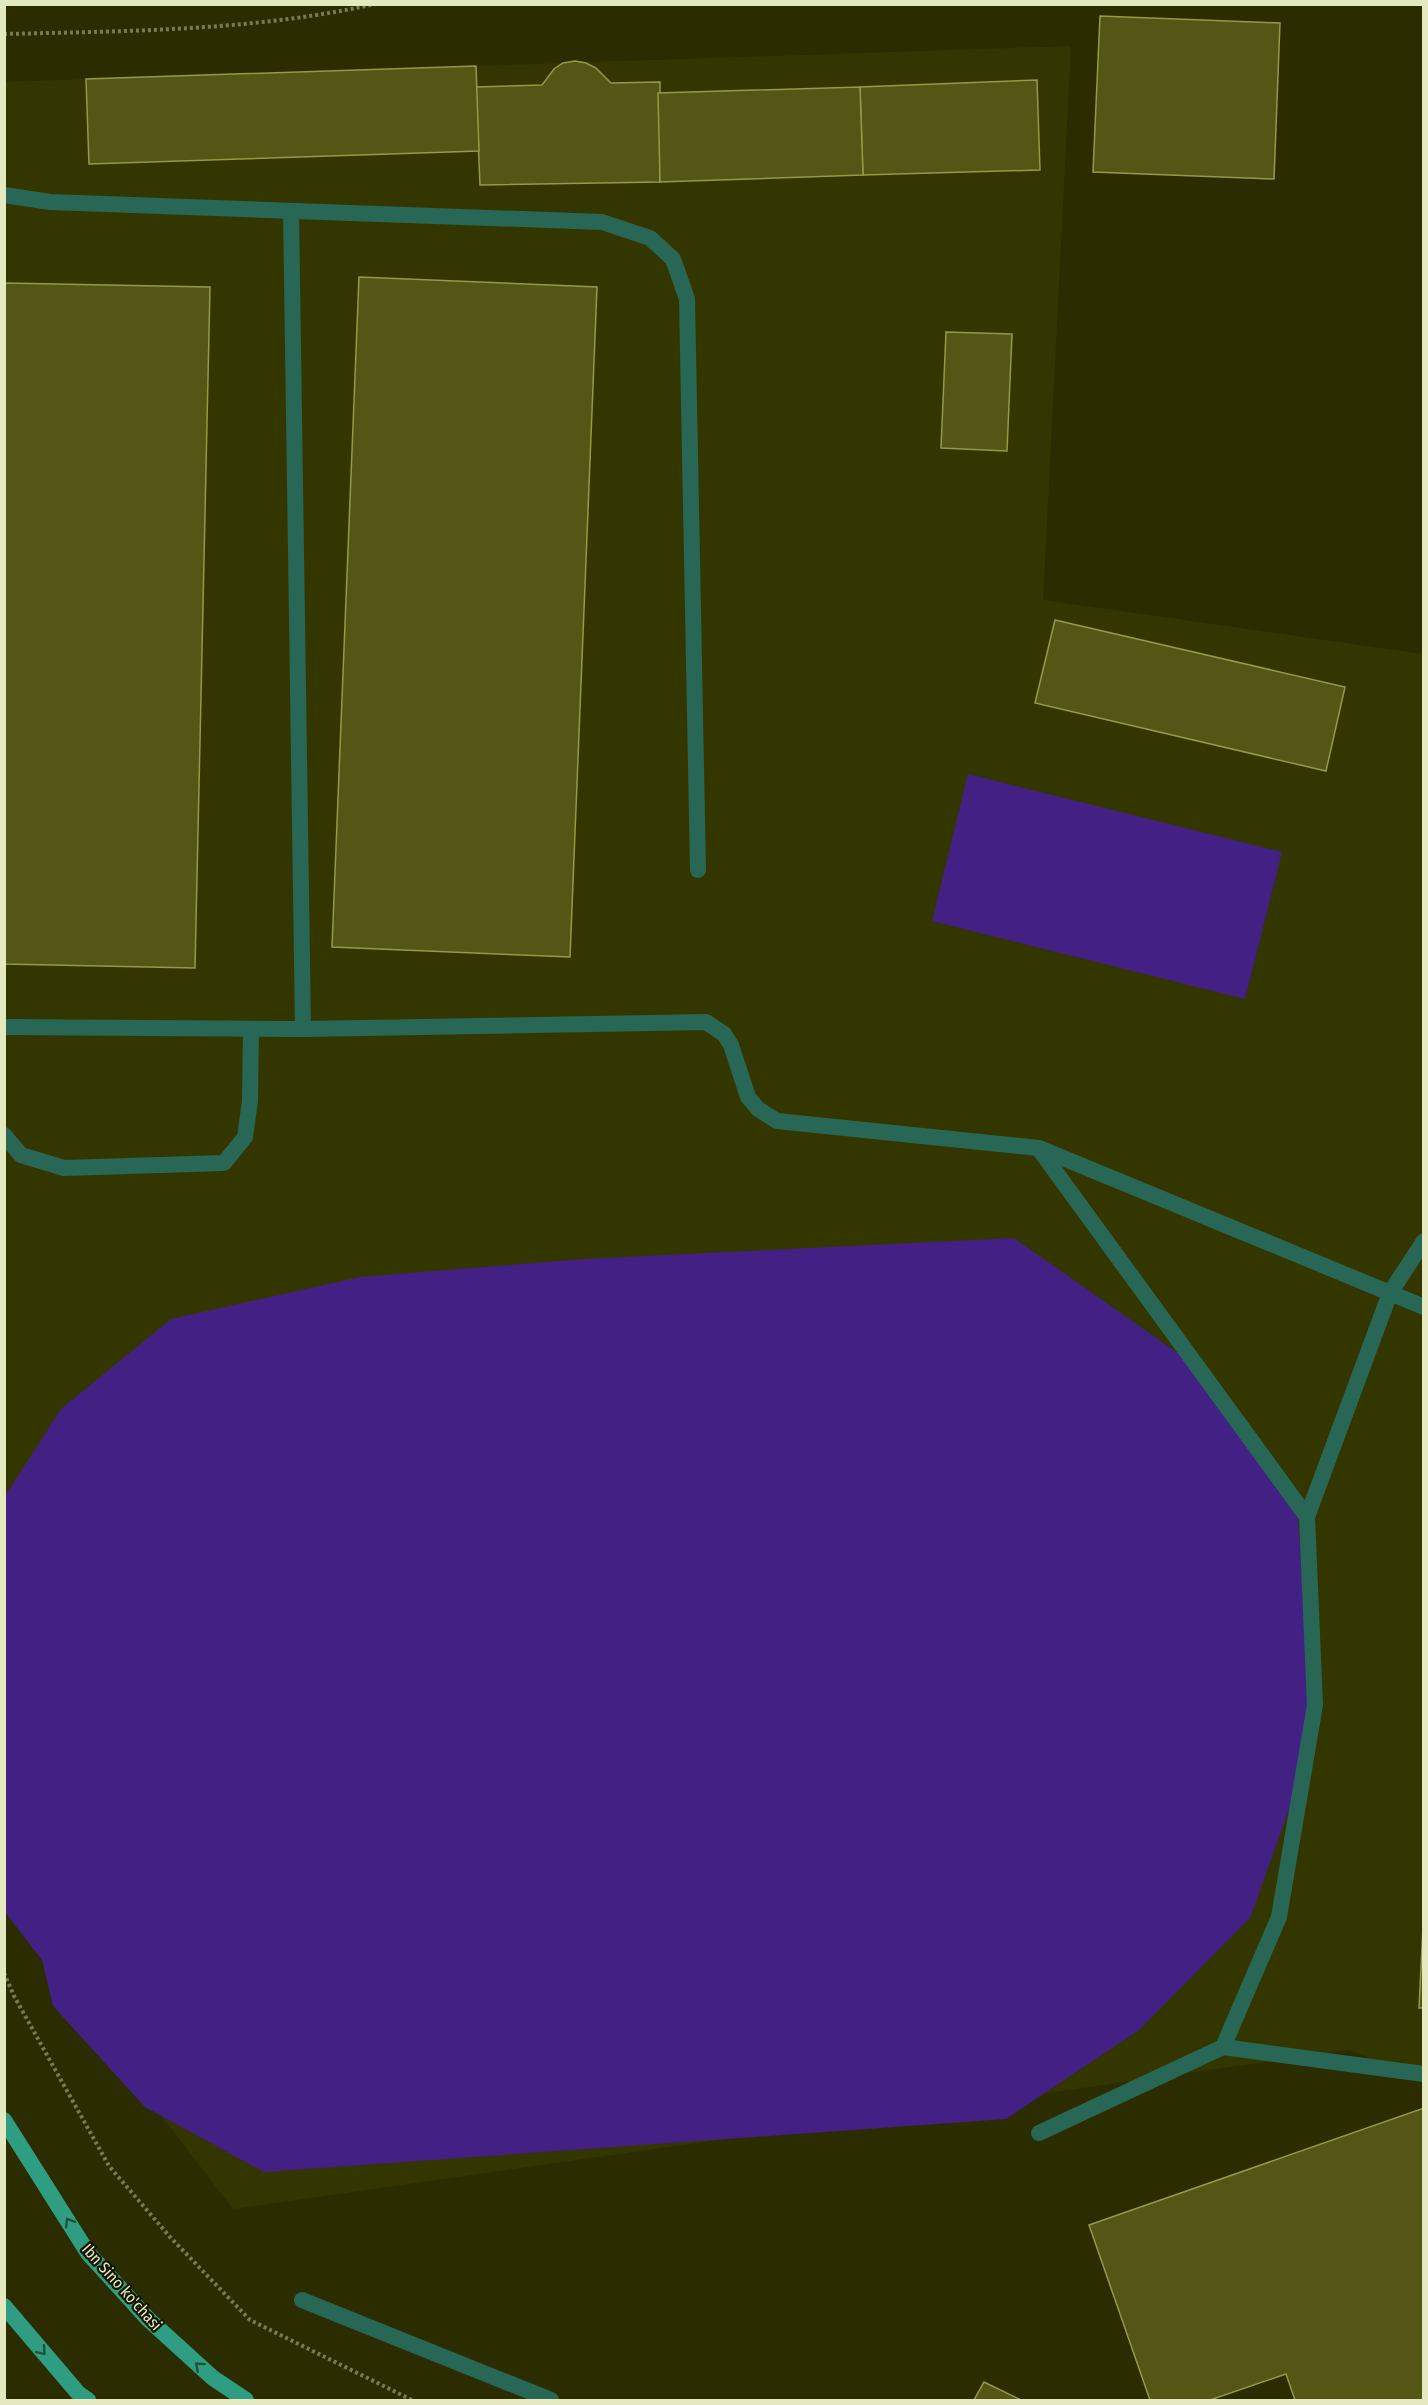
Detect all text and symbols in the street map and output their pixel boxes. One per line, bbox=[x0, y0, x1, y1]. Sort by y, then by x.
one-way arrow bbox=[65, 2218, 76, 2229]
street label: Ibn Sino ko'chasi bbox=[78, 2240, 166, 2334]
one-way arrow bbox=[35, 2344, 46, 2355]
one-way arrow bbox=[196, 2362, 206, 2373]

